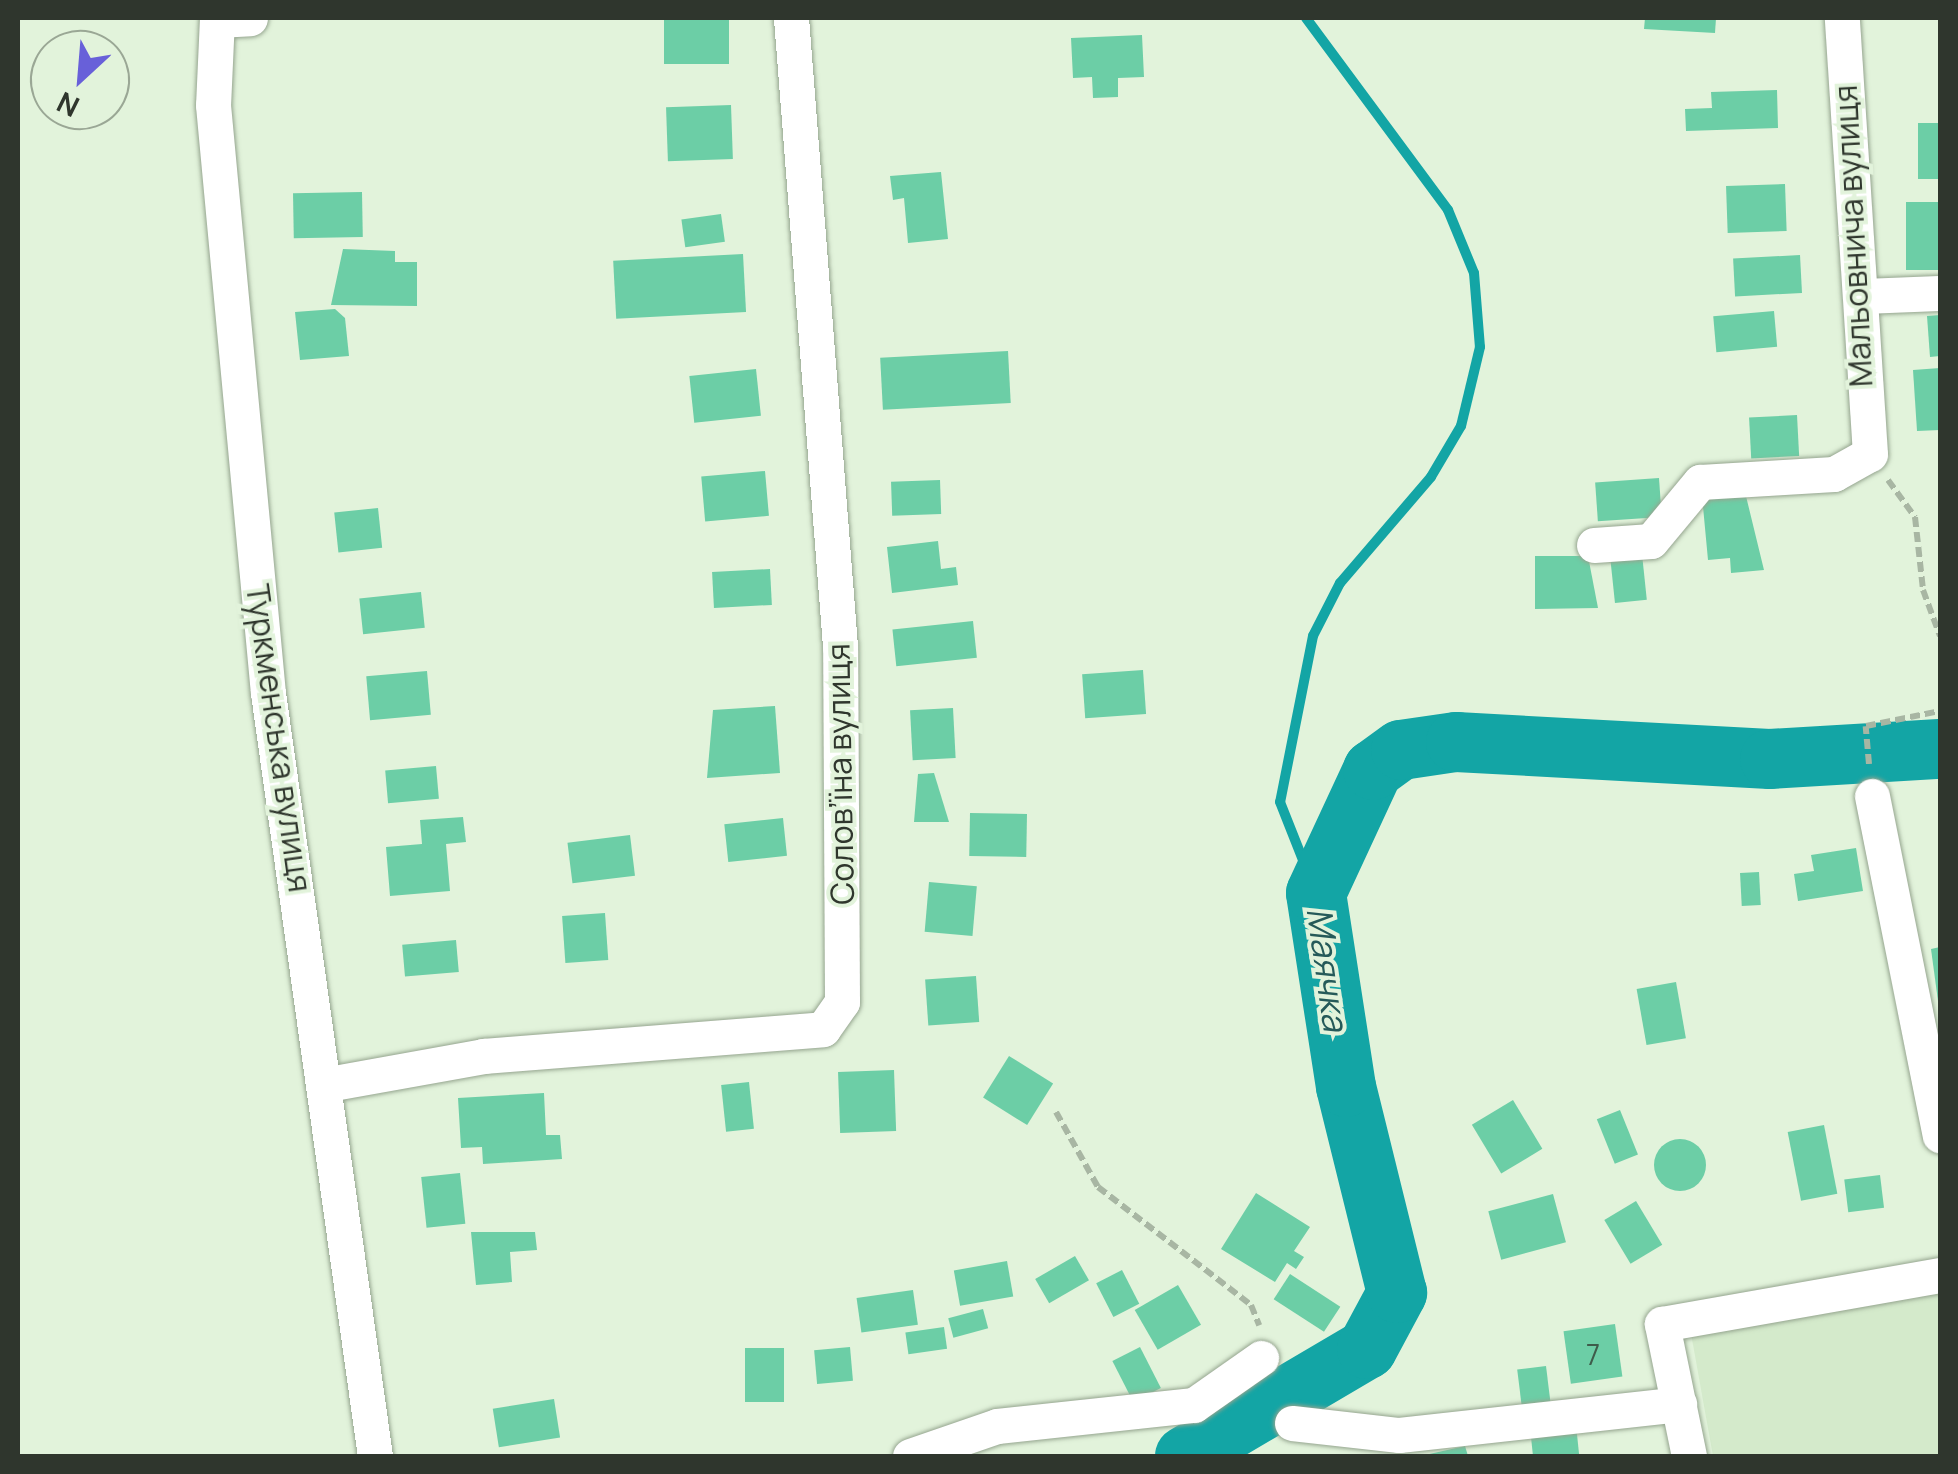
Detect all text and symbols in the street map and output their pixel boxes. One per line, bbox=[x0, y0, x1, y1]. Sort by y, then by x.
north arrow bbox=[30, 30, 130, 130]
text: N bbox=[50, 84, 85, 127]
street label: Мальовнича вулиця bbox=[1826, 84, 1880, 388]
street label: Туркменська вулиця bbox=[238, 582, 320, 894]
street label: Соловʼїна вулиця bbox=[819, 643, 861, 905]
water label: Маячка bbox=[1299, 905, 1357, 1033]
house number: 7 bbox=[1586, 1337, 1600, 1371]

